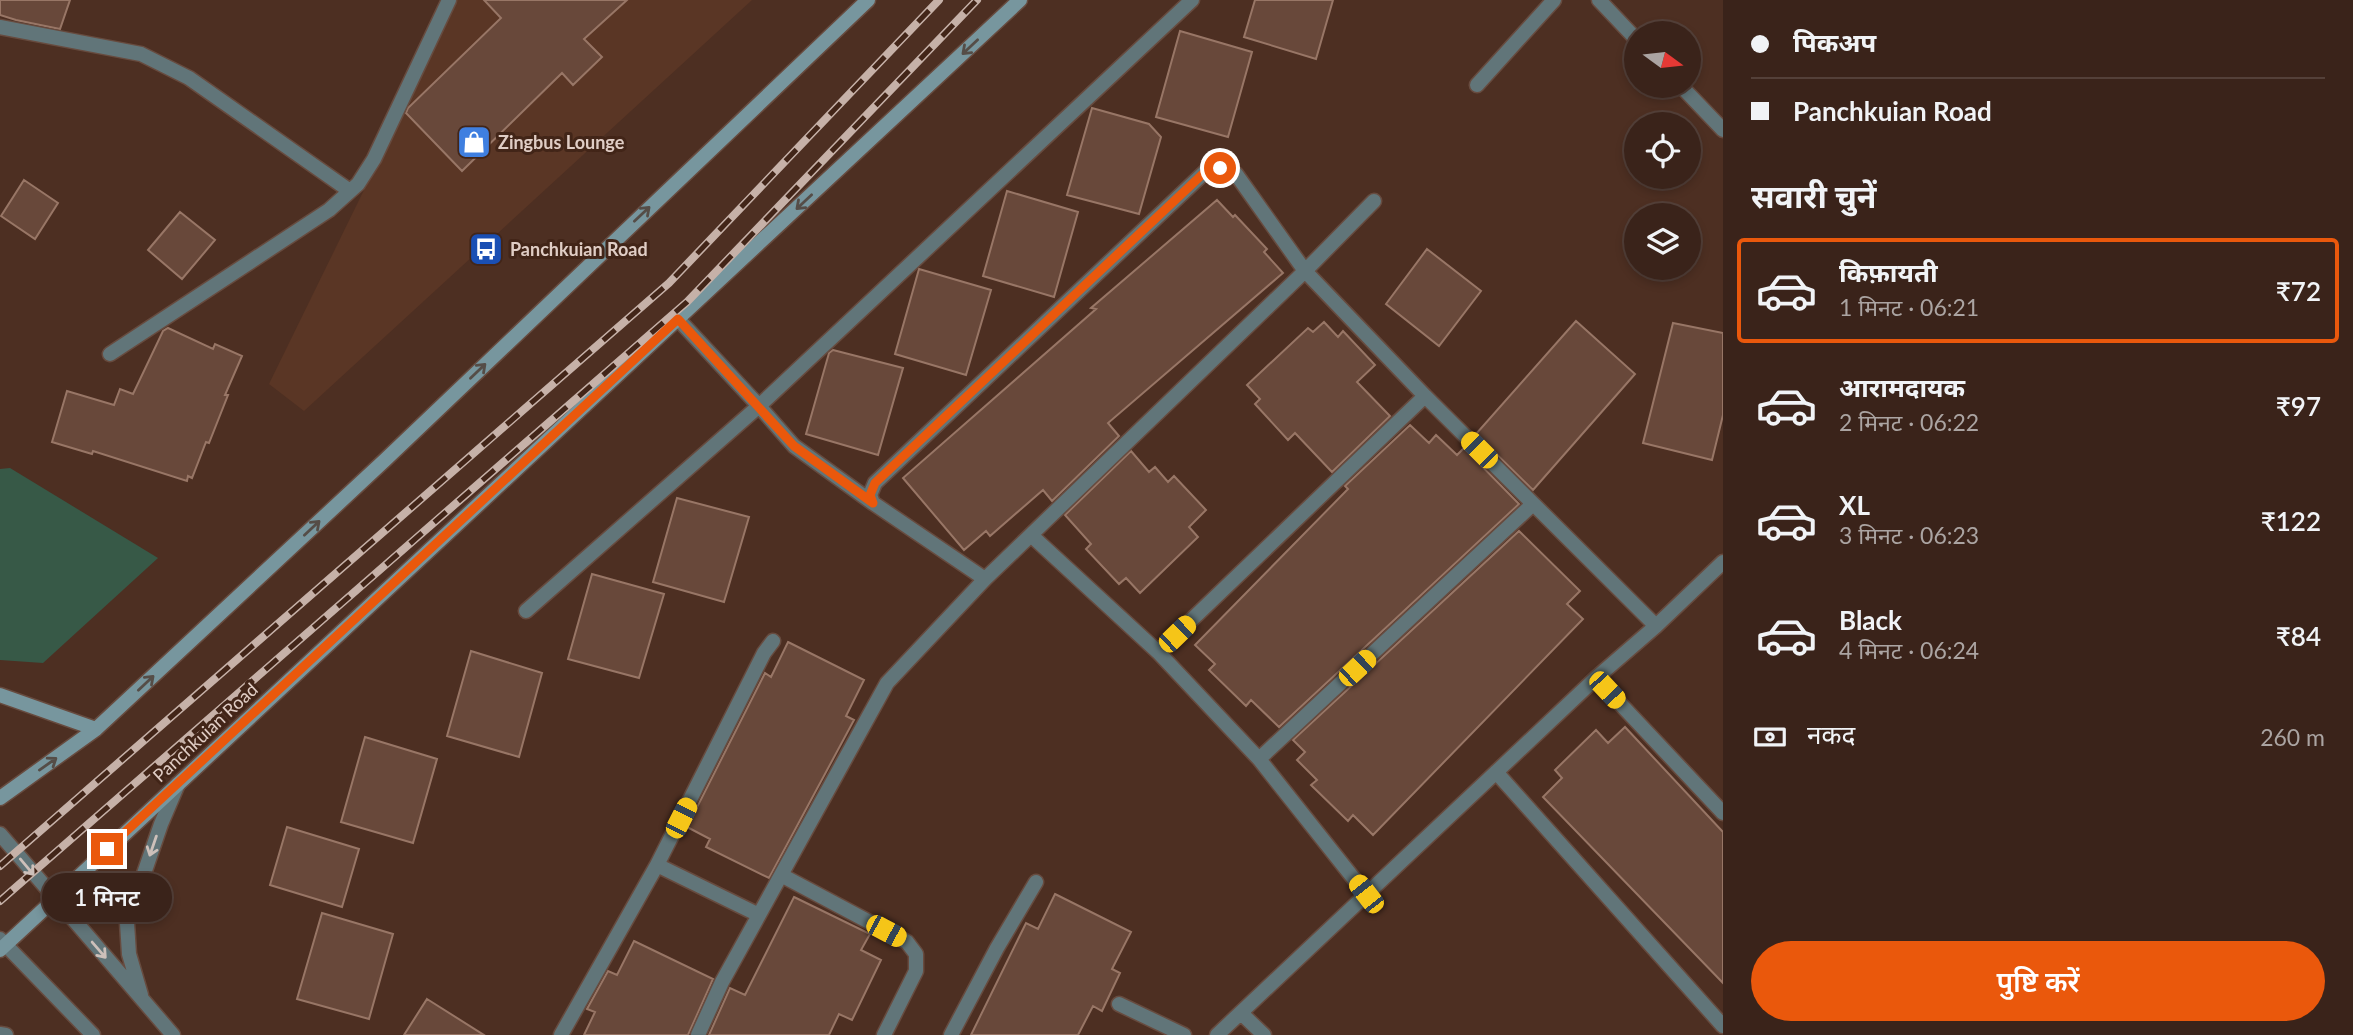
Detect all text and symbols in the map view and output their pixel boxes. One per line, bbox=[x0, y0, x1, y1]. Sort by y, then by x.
north arrow bbox=[1624, 21, 1701, 98]
map controls bbox=[1624, 21, 1701, 280]
text: पिकअप bbox=[1793, 26, 1876, 58]
one-way arrow bbox=[962, 38, 979, 55]
text: Panchkuian Road bbox=[1793, 95, 1992, 127]
button: locate bbox=[1624, 112, 1701, 189]
shop icon: Zingbus Lounge bbox=[455, 123, 493, 161]
place label: Zingbus Lounge bbox=[498, 131, 625, 153]
route start bbox=[1204, 152, 1236, 184]
text: सवारी चुनें bbox=[1751, 176, 1877, 215]
one-way arrow bbox=[796, 193, 813, 210]
button: layers bbox=[1624, 203, 1701, 280]
one-way arrow bbox=[633, 206, 650, 223]
bus stop icon: Panchkuian Road bbox=[467, 230, 505, 268]
place label: Panchkuian Road bbox=[510, 238, 648, 260]
text: किफ़ायती bbox=[1839, 256, 1938, 288]
icon: car bbox=[1755, 259, 1818, 322]
text: ₹72 bbox=[2276, 275, 2321, 307]
text: 1 मिनट · 06:21 bbox=[1839, 293, 1979, 321]
one-way arrow bbox=[469, 363, 486, 380]
text: आरामदायक bbox=[1839, 371, 1965, 403]
icon: car bbox=[1755, 374, 1818, 437]
text: ₹97 bbox=[2276, 390, 2321, 422]
text: 2 मिनट · 06:22 bbox=[1839, 408, 1979, 436]
car bbox=[1457, 428, 1502, 472]
icon: car bbox=[1755, 489, 1818, 552]
text: XL bbox=[1839, 489, 1870, 521]
text: ₹122 bbox=[2261, 505, 2321, 537]
one-way arrow bbox=[303, 519, 320, 536]
text: 3 मिनट · 06:23 bbox=[1839, 521, 1979, 549]
icon: car bbox=[1755, 604, 1818, 667]
text: Black bbox=[1839, 604, 1902, 636]
car bbox=[1155, 612, 1200, 656]
text: ₹84 bbox=[2276, 620, 2321, 652]
text: 4 मिनट · 06:24 bbox=[1839, 636, 1979, 664]
car bbox=[1335, 646, 1380, 690]
car bbox=[1585, 667, 1630, 713]
one-way arrow bbox=[137, 674, 154, 691]
street label: Panchkuian Road bbox=[148, 678, 262, 786]
icon: cash bbox=[1751, 718, 1789, 756]
text: नकद bbox=[1807, 718, 1855, 750]
text: 260 m bbox=[2260, 723, 2325, 751]
one-way arrow bbox=[38, 756, 57, 771]
car bbox=[663, 795, 700, 841]
route end bbox=[91, 833, 123, 865]
one-way arrow bbox=[146, 835, 158, 857]
one-way arrow bbox=[19, 857, 35, 875]
car bbox=[1345, 871, 1388, 917]
callout: 1 मिनट bbox=[42, 874, 172, 922]
text: 1 मिनट bbox=[74, 883, 140, 911]
car bbox=[863, 912, 910, 950]
one-way arrow bbox=[91, 941, 107, 959]
button: पुष्टि करें bbox=[1751, 941, 2325, 1021]

